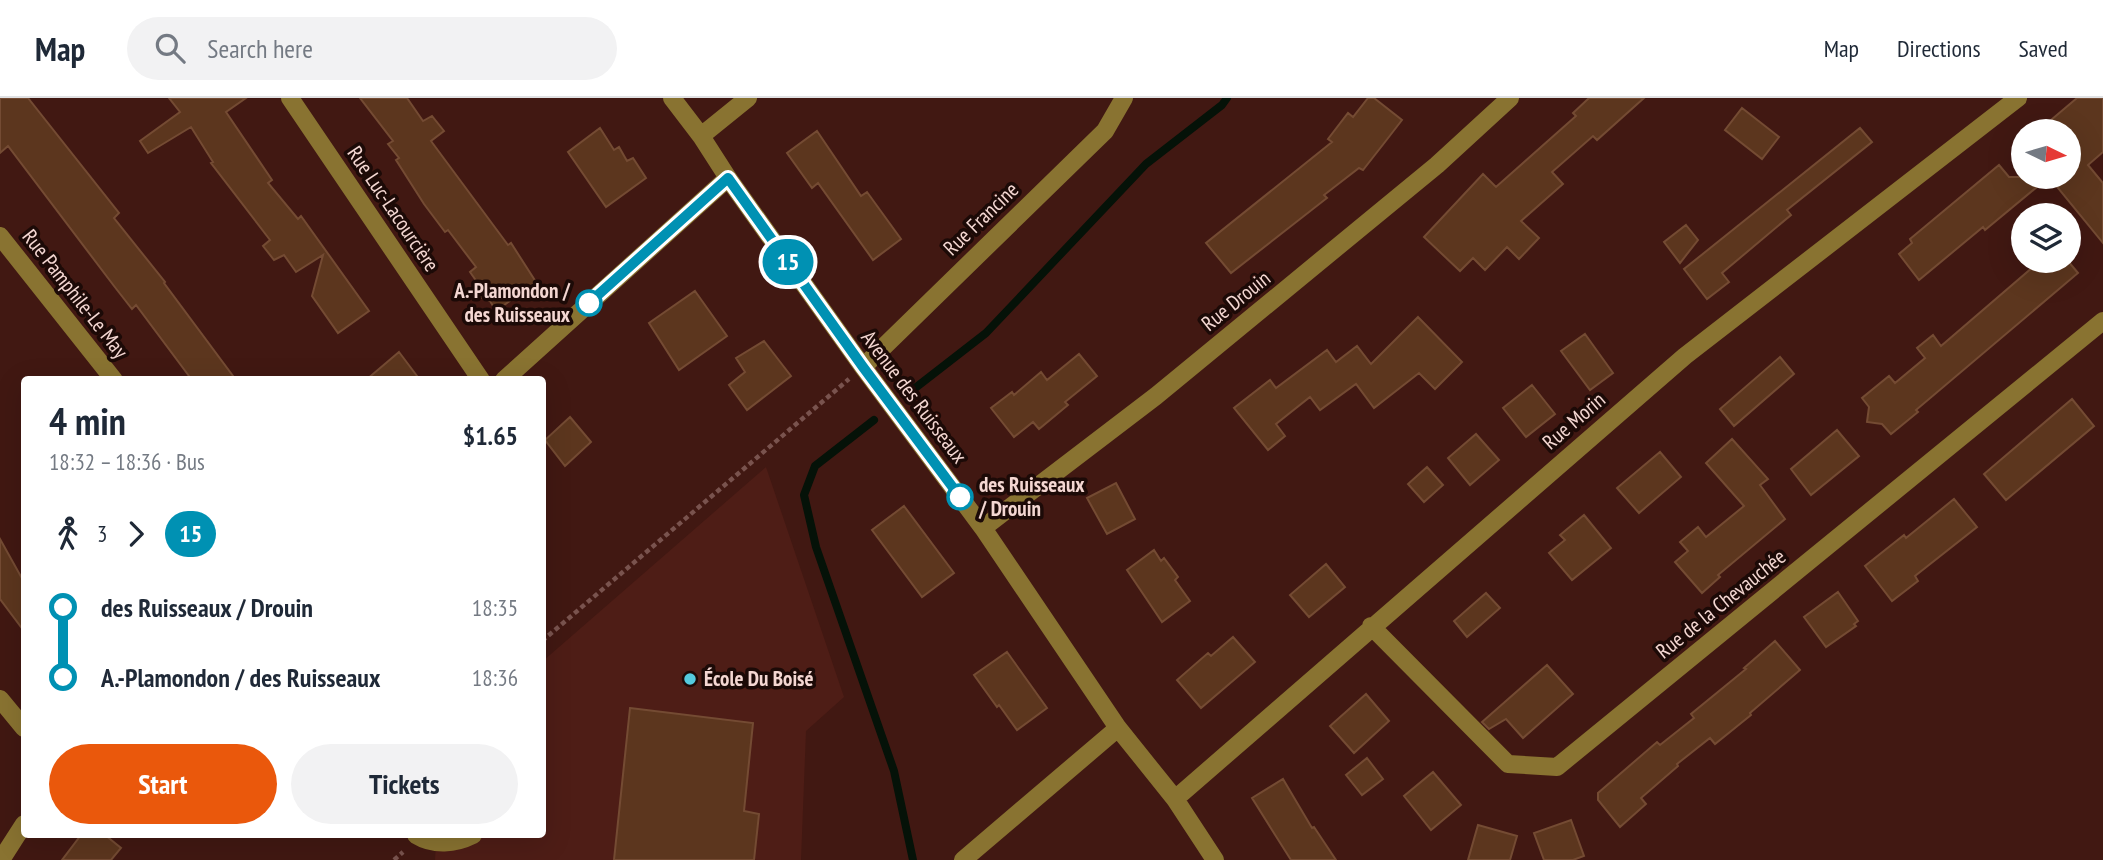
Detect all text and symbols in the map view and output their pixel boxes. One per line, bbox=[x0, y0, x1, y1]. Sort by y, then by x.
search box bbox=[127, 17, 617, 80]
text: Map bbox=[35, 27, 85, 70]
icon: search bbox=[151, 29, 189, 67]
text: Search here bbox=[207, 32, 313, 65]
text: Map bbox=[1824, 33, 1859, 64]
text: Directions bbox=[1897, 33, 1981, 64]
text: Saved bbox=[2019, 33, 2068, 64]
north arrow bbox=[2011, 119, 2081, 189]
map controls bbox=[2011, 119, 2081, 273]
street label: Rue Luc-Lacourcière bbox=[341, 141, 445, 277]
street label: Rue Francine bbox=[937, 176, 1024, 261]
button: layers bbox=[2011, 203, 2081, 273]
street label: Rue Pamphile-Le May bbox=[17, 224, 134, 364]
line badge: 15 bbox=[756, 239, 820, 285]
text: 15 bbox=[777, 246, 799, 277]
street label: Rue Drouin bbox=[1196, 265, 1276, 337]
place label: A.-Plamondon / des Ruisseaux bbox=[453, 277, 571, 328]
marker: A.-Plamondon / des Ruisseaux bbox=[576, 290, 602, 316]
street label: Avenue des Ruisseaux bbox=[856, 325, 973, 469]
street label: Rue Morin bbox=[1537, 386, 1611, 455]
text: 4 min bbox=[49, 396, 126, 445]
text: $1.65 bbox=[463, 419, 518, 452]
text: 18:32 – 18:36 · Bus bbox=[49, 447, 205, 476]
place label: des Ruisseaux / Drouin bbox=[978, 471, 1085, 522]
marker: des Ruisseaux / Drouin bbox=[947, 484, 973, 510]
icon: walk bbox=[49, 515, 87, 553]
icon: forward bbox=[117, 515, 155, 553]
text: 15 bbox=[179, 518, 202, 549]
text: 3 bbox=[97, 519, 107, 548]
street label: Rue de la Chevauchée bbox=[1650, 543, 1791, 664]
text: des Ruisseaux / Drouin bbox=[101, 591, 313, 624]
text: 18:35 bbox=[472, 593, 518, 622]
text: A.-Plamondon / des Ruisseaux bbox=[101, 661, 380, 694]
text: 18:36 bbox=[472, 663, 518, 692]
place label: École Du Boisé bbox=[704, 665, 813, 692]
marker: École Du Boisé bbox=[682, 671, 698, 687]
button: Start bbox=[49, 744, 277, 824]
button: Tickets bbox=[291, 744, 518, 824]

